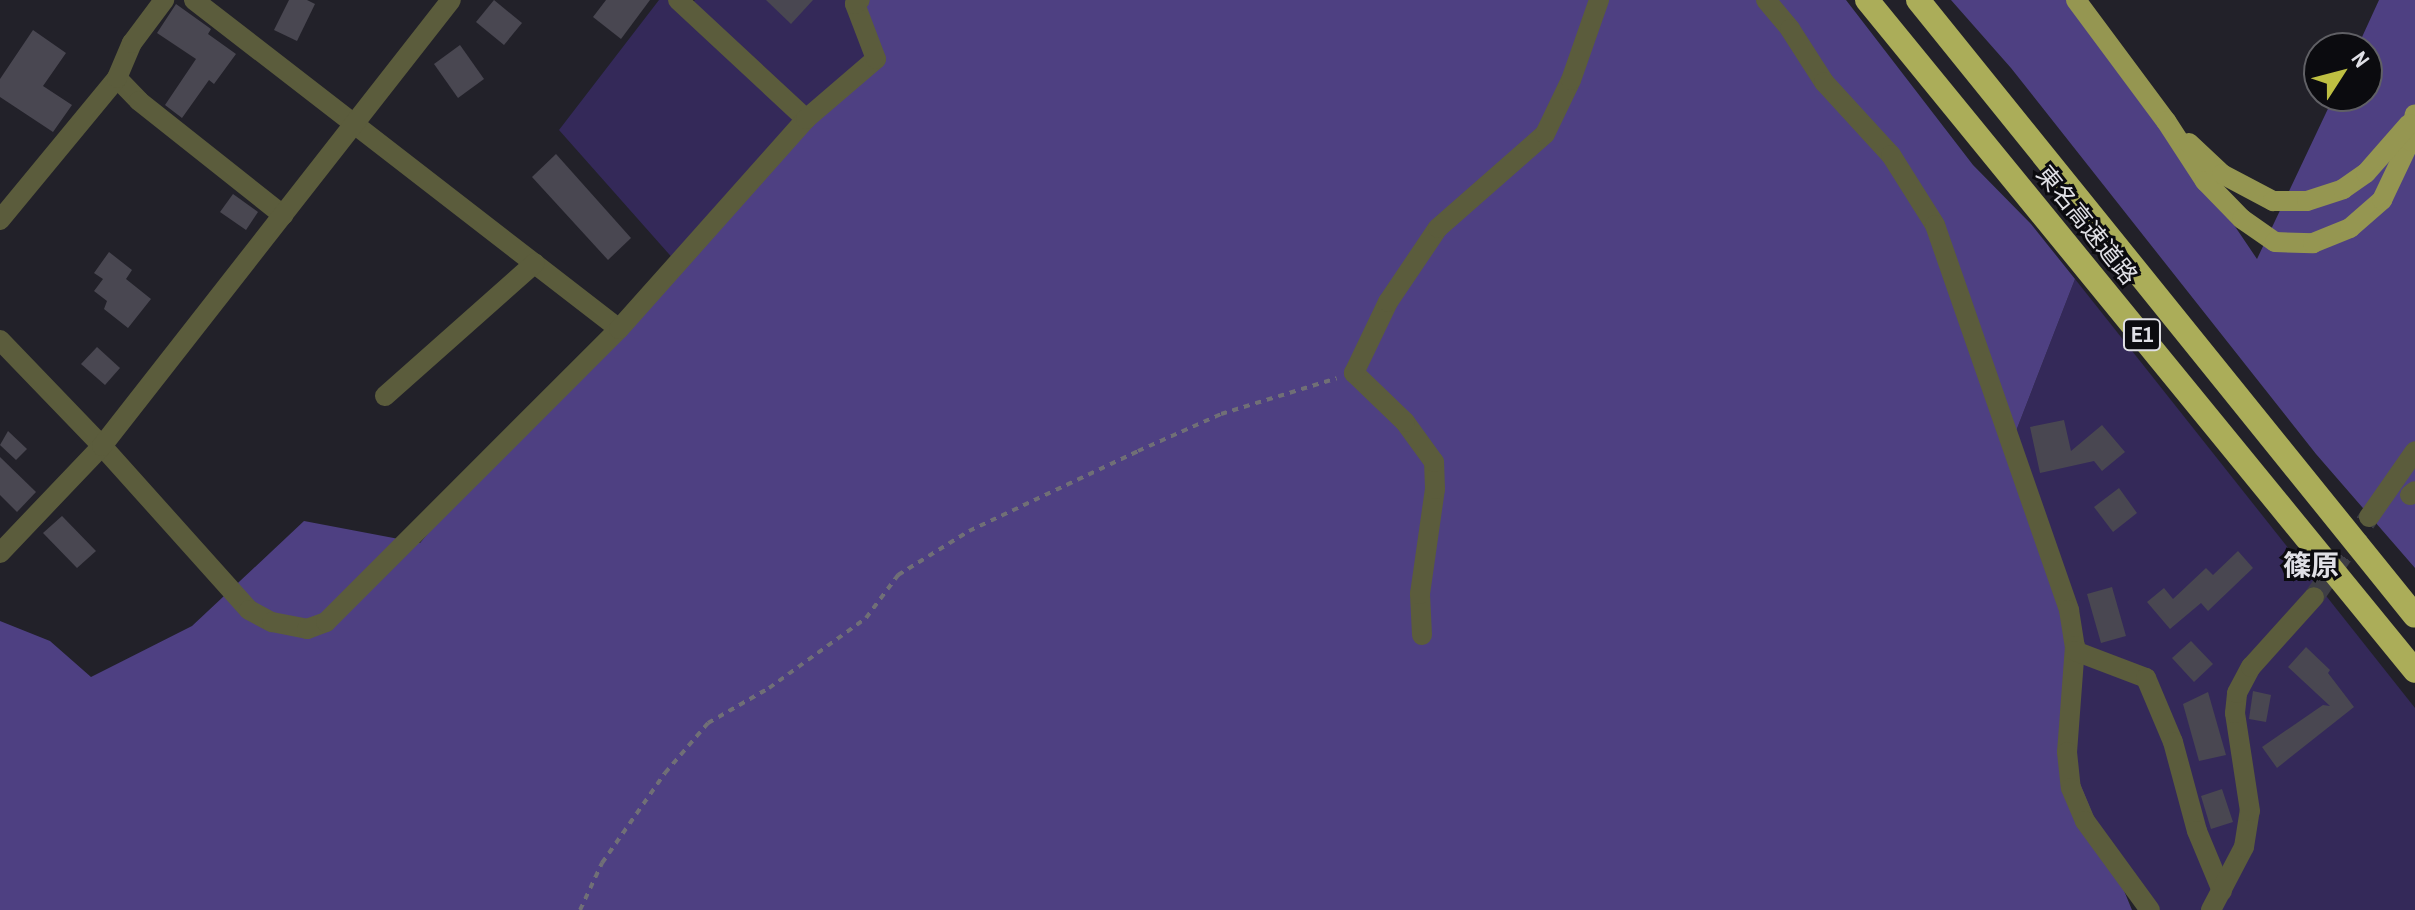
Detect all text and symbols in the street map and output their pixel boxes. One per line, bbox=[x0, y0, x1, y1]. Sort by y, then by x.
north arrow bbox=[2303, 32, 2383, 112]
text: N bbox=[2345, 45, 2377, 73]
street label: 東名高速道路 bbox=[2030, 160, 2144, 290]
road number: E1 bbox=[2122, 317, 2162, 353]
district label: 篠原 bbox=[2283, 548, 2339, 582]

